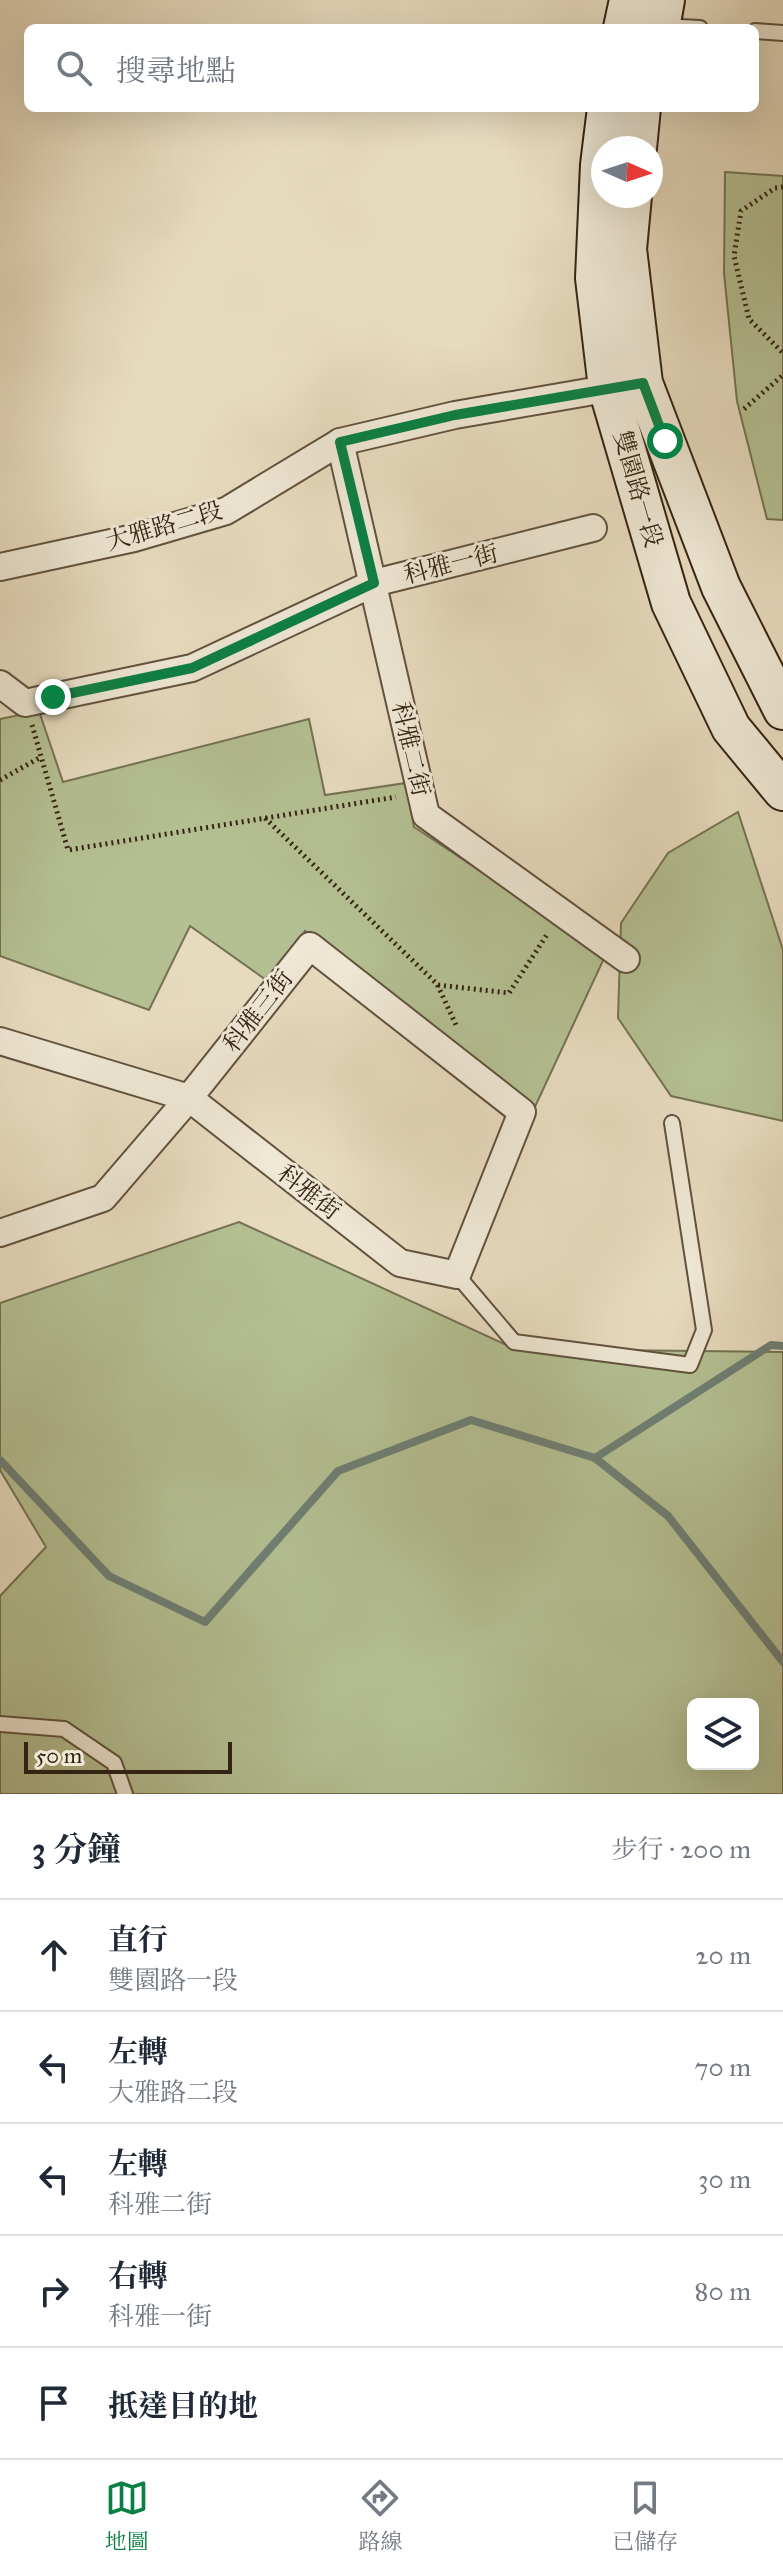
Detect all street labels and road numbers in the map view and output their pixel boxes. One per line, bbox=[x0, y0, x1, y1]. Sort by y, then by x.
street label: 雙園路一段 bbox=[607, 427, 669, 551]
street label: 大雅路二段 bbox=[102, 495, 226, 557]
street label: 科雅一街 bbox=[401, 538, 501, 590]
street label: 科雅二街 bbox=[386, 699, 436, 799]
street label: 科雅三街 bbox=[217, 964, 299, 1058]
street label: 科雅街 bbox=[271, 1158, 347, 1226]

